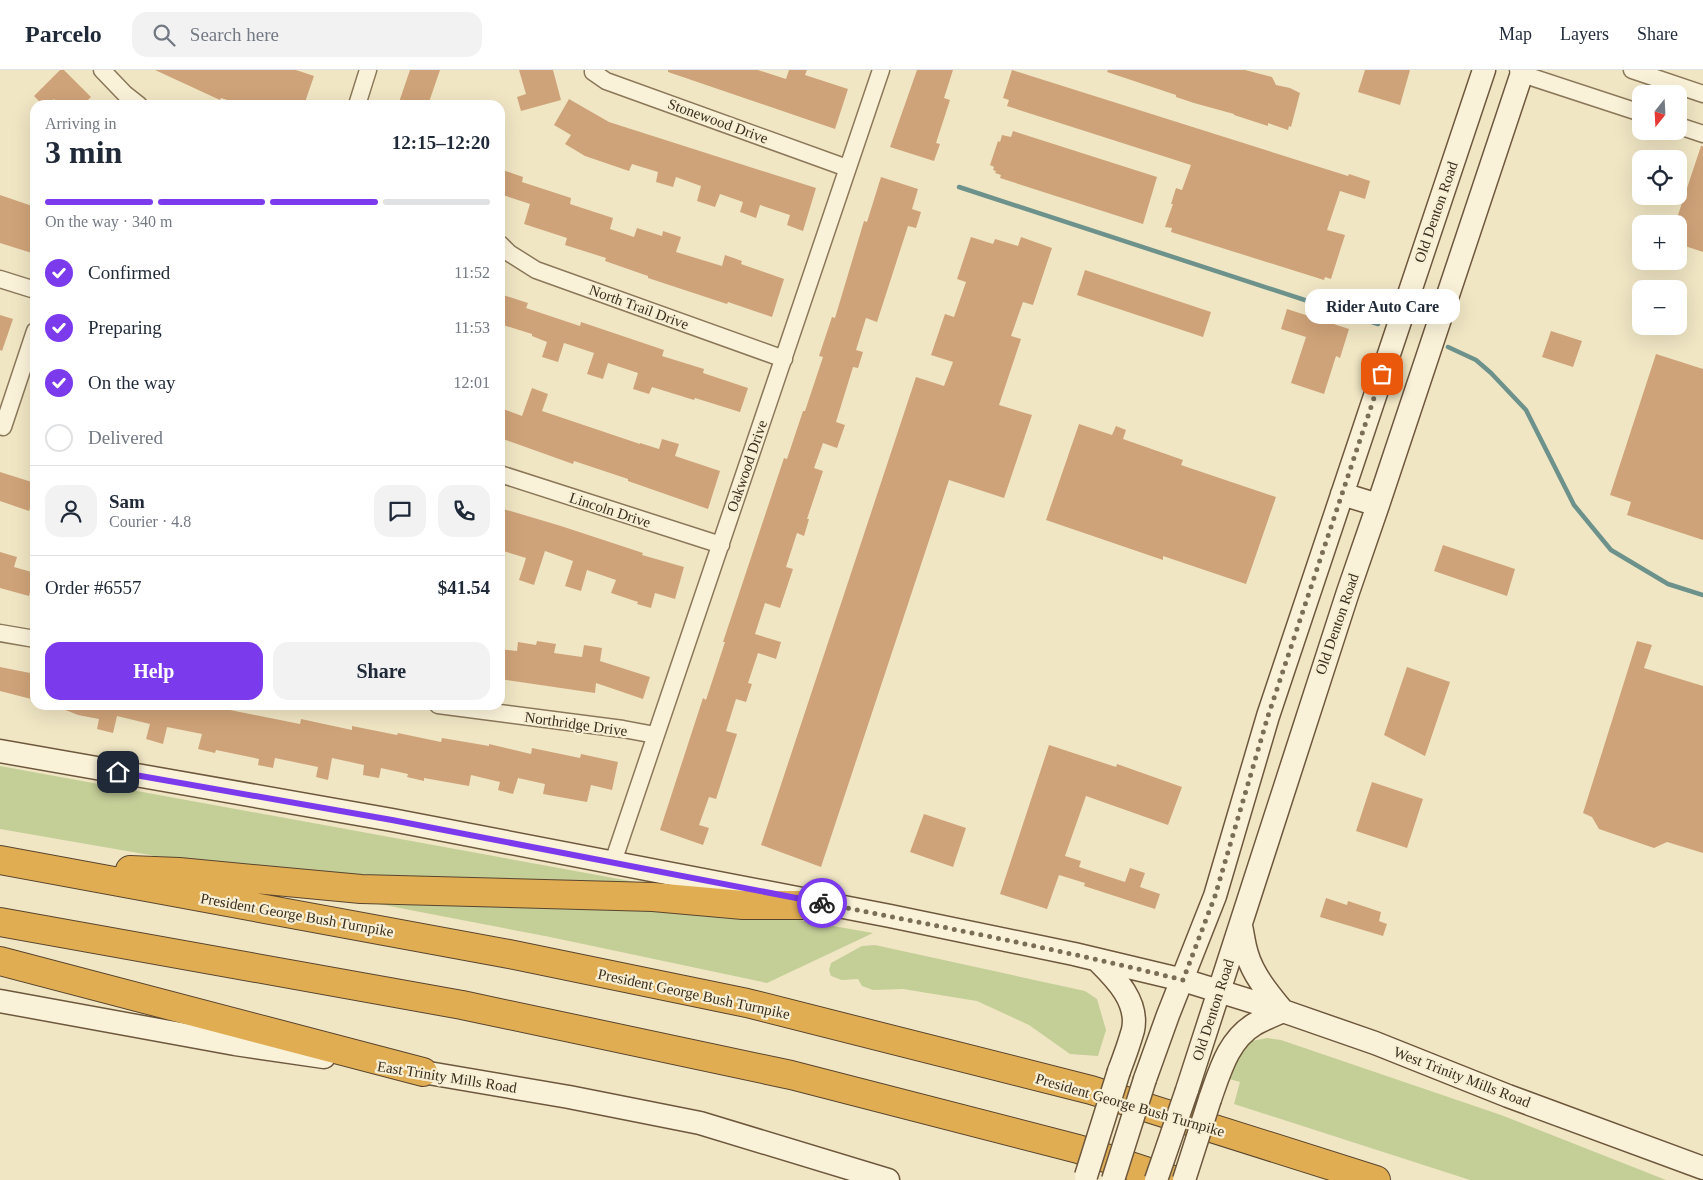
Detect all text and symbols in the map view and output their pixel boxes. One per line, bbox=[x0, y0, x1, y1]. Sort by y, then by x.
search box bbox=[132, 12, 482, 57]
text: Parcelo bbox=[25, 21, 102, 47]
icon: search bbox=[150, 21, 178, 49]
text: Search here bbox=[190, 24, 279, 45]
text: Map bbox=[1499, 24, 1532, 44]
text: Layers bbox=[1560, 24, 1609, 44]
text: Share bbox=[1637, 24, 1678, 44]
north arrow bbox=[1632, 85, 1688, 140]
map controls bbox=[1632, 85, 1687, 335]
street label: Stonewood Drive bbox=[666, 95, 771, 147]
text: Arriving in bbox=[45, 115, 117, 132]
text: 12:15–12:20 bbox=[392, 132, 490, 153]
text: 3 min bbox=[45, 134, 122, 170]
button: locate bbox=[1632, 150, 1687, 205]
street label: Old Denton Road bbox=[1411, 159, 1461, 265]
text: On the way · 340 m bbox=[45, 213, 173, 230]
button: + bbox=[1632, 215, 1687, 270]
icon: check bbox=[45, 259, 73, 287]
text: Confirmed bbox=[88, 262, 170, 283]
text: 11:52 bbox=[454, 264, 490, 281]
button: − bbox=[1632, 280, 1687, 335]
street label: North Trail Drive bbox=[587, 282, 691, 333]
callout: Rider Auto Care bbox=[1304, 289, 1460, 324]
text: Rider Auto Care bbox=[1326, 298, 1439, 315]
icon: check bbox=[45, 314, 73, 342]
text: Preparing bbox=[88, 317, 162, 338]
text: 11:53 bbox=[454, 319, 490, 336]
pin bbox=[1361, 353, 1403, 395]
icon: bag bbox=[1368, 360, 1396, 388]
icon: check bbox=[45, 369, 73, 397]
text: On the way bbox=[88, 372, 176, 393]
text: 12:01 bbox=[454, 374, 490, 391]
street label: Oakwood Drive bbox=[724, 418, 770, 514]
text: Delivered bbox=[88, 427, 163, 448]
button: person bbox=[45, 485, 97, 537]
button: chat bbox=[374, 485, 426, 537]
button: phone bbox=[438, 485, 490, 537]
street label: Lincoln Drive bbox=[567, 489, 653, 531]
text: Sam bbox=[109, 491, 145, 512]
text: Courier · 4.8 bbox=[109, 513, 191, 530]
street label: Old Denton Road bbox=[1312, 571, 1362, 677]
text: Order #6557 bbox=[45, 577, 142, 598]
text: $41.54 bbox=[438, 577, 490, 598]
button: Help bbox=[45, 642, 263, 700]
button: Share bbox=[273, 642, 490, 700]
street label: Northridge Drive bbox=[524, 709, 629, 739]
pin bbox=[97, 751, 139, 793]
icon: home bbox=[104, 758, 132, 786]
courier bbox=[797, 878, 847, 928]
icon: bike bbox=[808, 889, 836, 917]
street label: President George Bush Turnpike bbox=[199, 890, 395, 940]
street label: Old Denton Road bbox=[1189, 957, 1237, 1063]
street label: President George Bush Turnpike bbox=[596, 966, 792, 1022]
street label: West Trinity Mills Road bbox=[1391, 1044, 1533, 1111]
street label: East Trinity Mills Road bbox=[376, 1058, 519, 1096]
street label: President George Bush Turnpike bbox=[1034, 1070, 1227, 1140]

